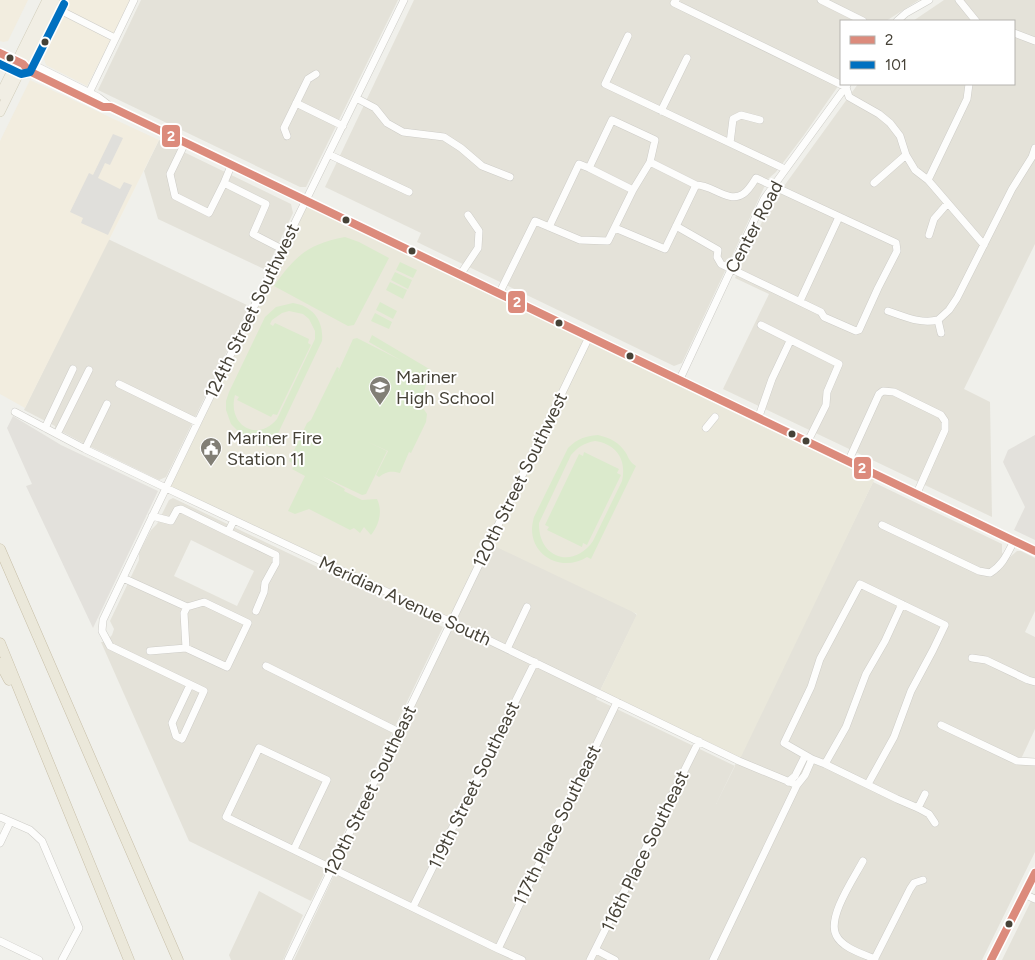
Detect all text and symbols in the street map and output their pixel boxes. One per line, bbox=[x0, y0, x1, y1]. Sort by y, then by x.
legend bbox=[840, 20, 1015, 85]
text: 2 bbox=[885, 31, 893, 49]
unlabelled marker bbox=[40, 37, 50, 47]
unlabelled marker bbox=[5, 53, 15, 63]
text: 101 bbox=[885, 56, 907, 74]
line badge: 2 bbox=[161, 124, 181, 148]
text: 2 bbox=[167, 128, 175, 145]
street label: Center Road bbox=[720, 177, 788, 277]
unlabelled marker bbox=[341, 215, 351, 225]
street label: 124th Street Southwest bbox=[200, 220, 304, 402]
unlabelled marker bbox=[407, 246, 417, 256]
line badge: 2 bbox=[507, 290, 526, 314]
text: 2 bbox=[513, 294, 521, 311]
unlabelled marker bbox=[554, 318, 564, 328]
unlabelled marker bbox=[625, 351, 635, 361]
place label: Mariner High School bbox=[396, 366, 494, 409]
school or university icon: Mariner High School bbox=[368, 375, 392, 406]
street label: 120th Street Southwest bbox=[468, 389, 572, 571]
place label: Mariner Fire Station 11 bbox=[227, 427, 322, 470]
unlabelled marker bbox=[787, 429, 797, 439]
public building icon: Mariner Fire Station 11 bbox=[199, 436, 223, 467]
unlabelled marker bbox=[801, 436, 811, 446]
line badge: 2 bbox=[853, 456, 872, 480]
text: 2 bbox=[858, 460, 866, 477]
street label: Meridian Avenue South bbox=[315, 551, 495, 651]
street label: 119th Street Southeast bbox=[424, 697, 524, 872]
street label: 120th Street Southeast bbox=[319, 702, 421, 880]
street label: 117th Place Southeast bbox=[509, 741, 606, 909]
street label: 116th Place Southeast bbox=[596, 767, 694, 935]
unlabelled marker bbox=[1004, 919, 1014, 929]

